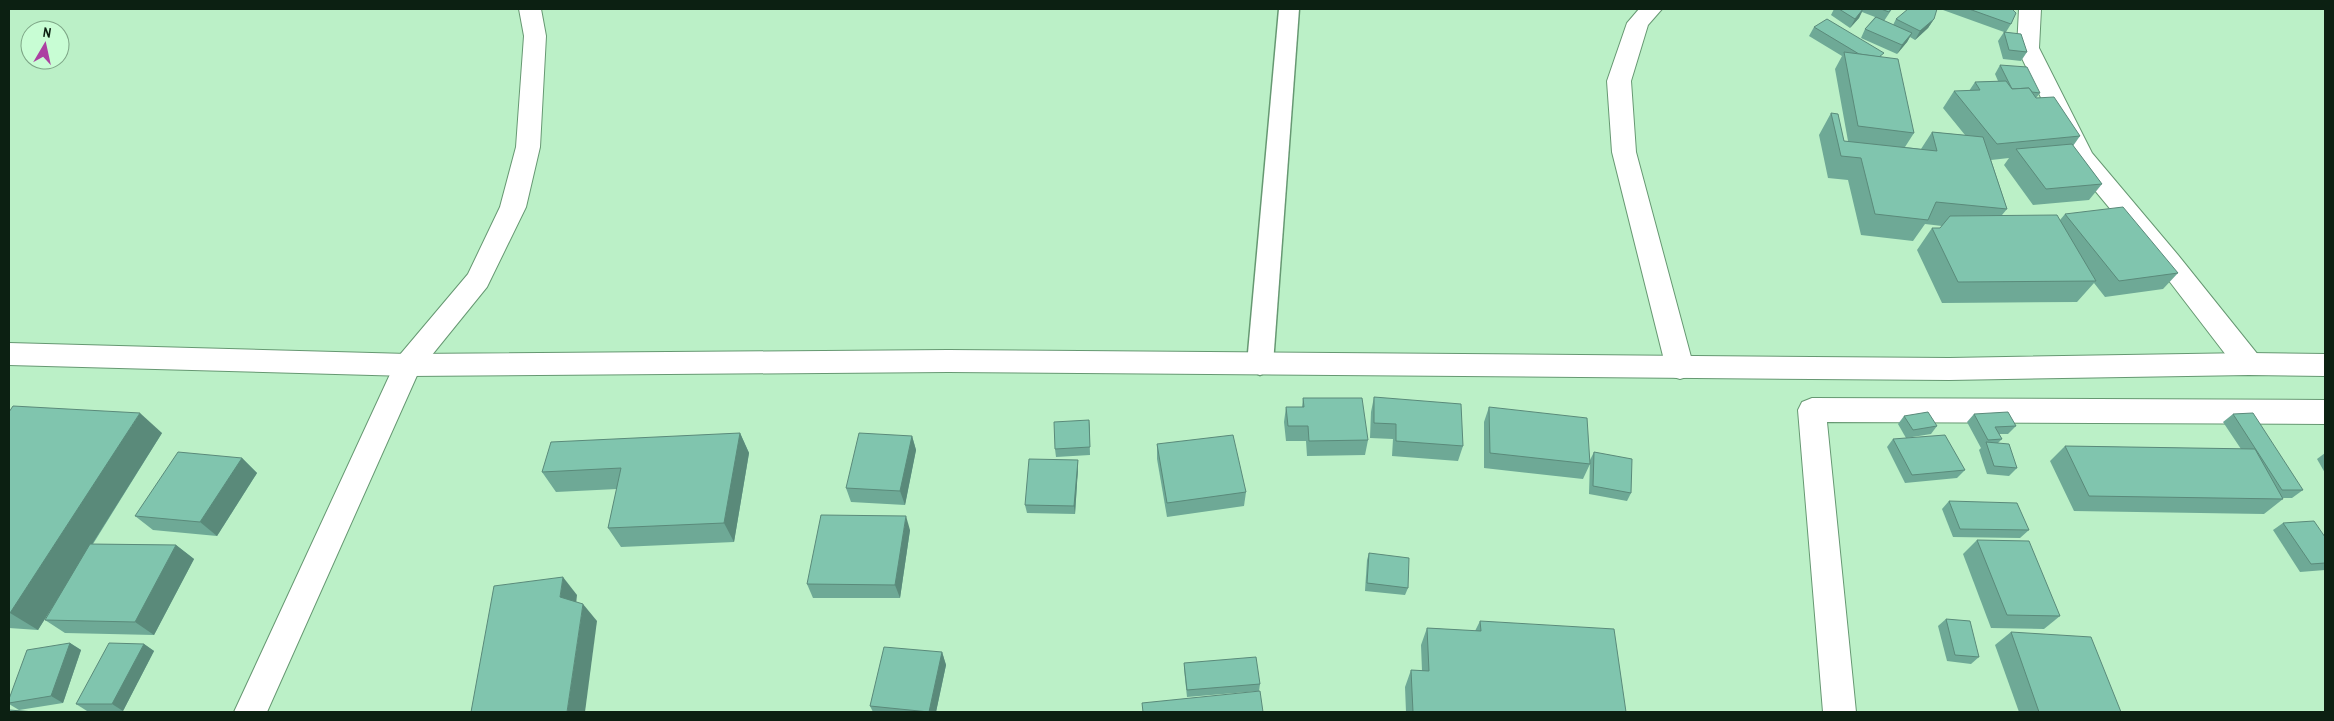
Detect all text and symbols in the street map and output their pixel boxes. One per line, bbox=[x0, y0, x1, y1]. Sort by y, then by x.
north arrow bbox=[20, 20, 70, 70]
text: N bbox=[42, 23, 53, 42]

